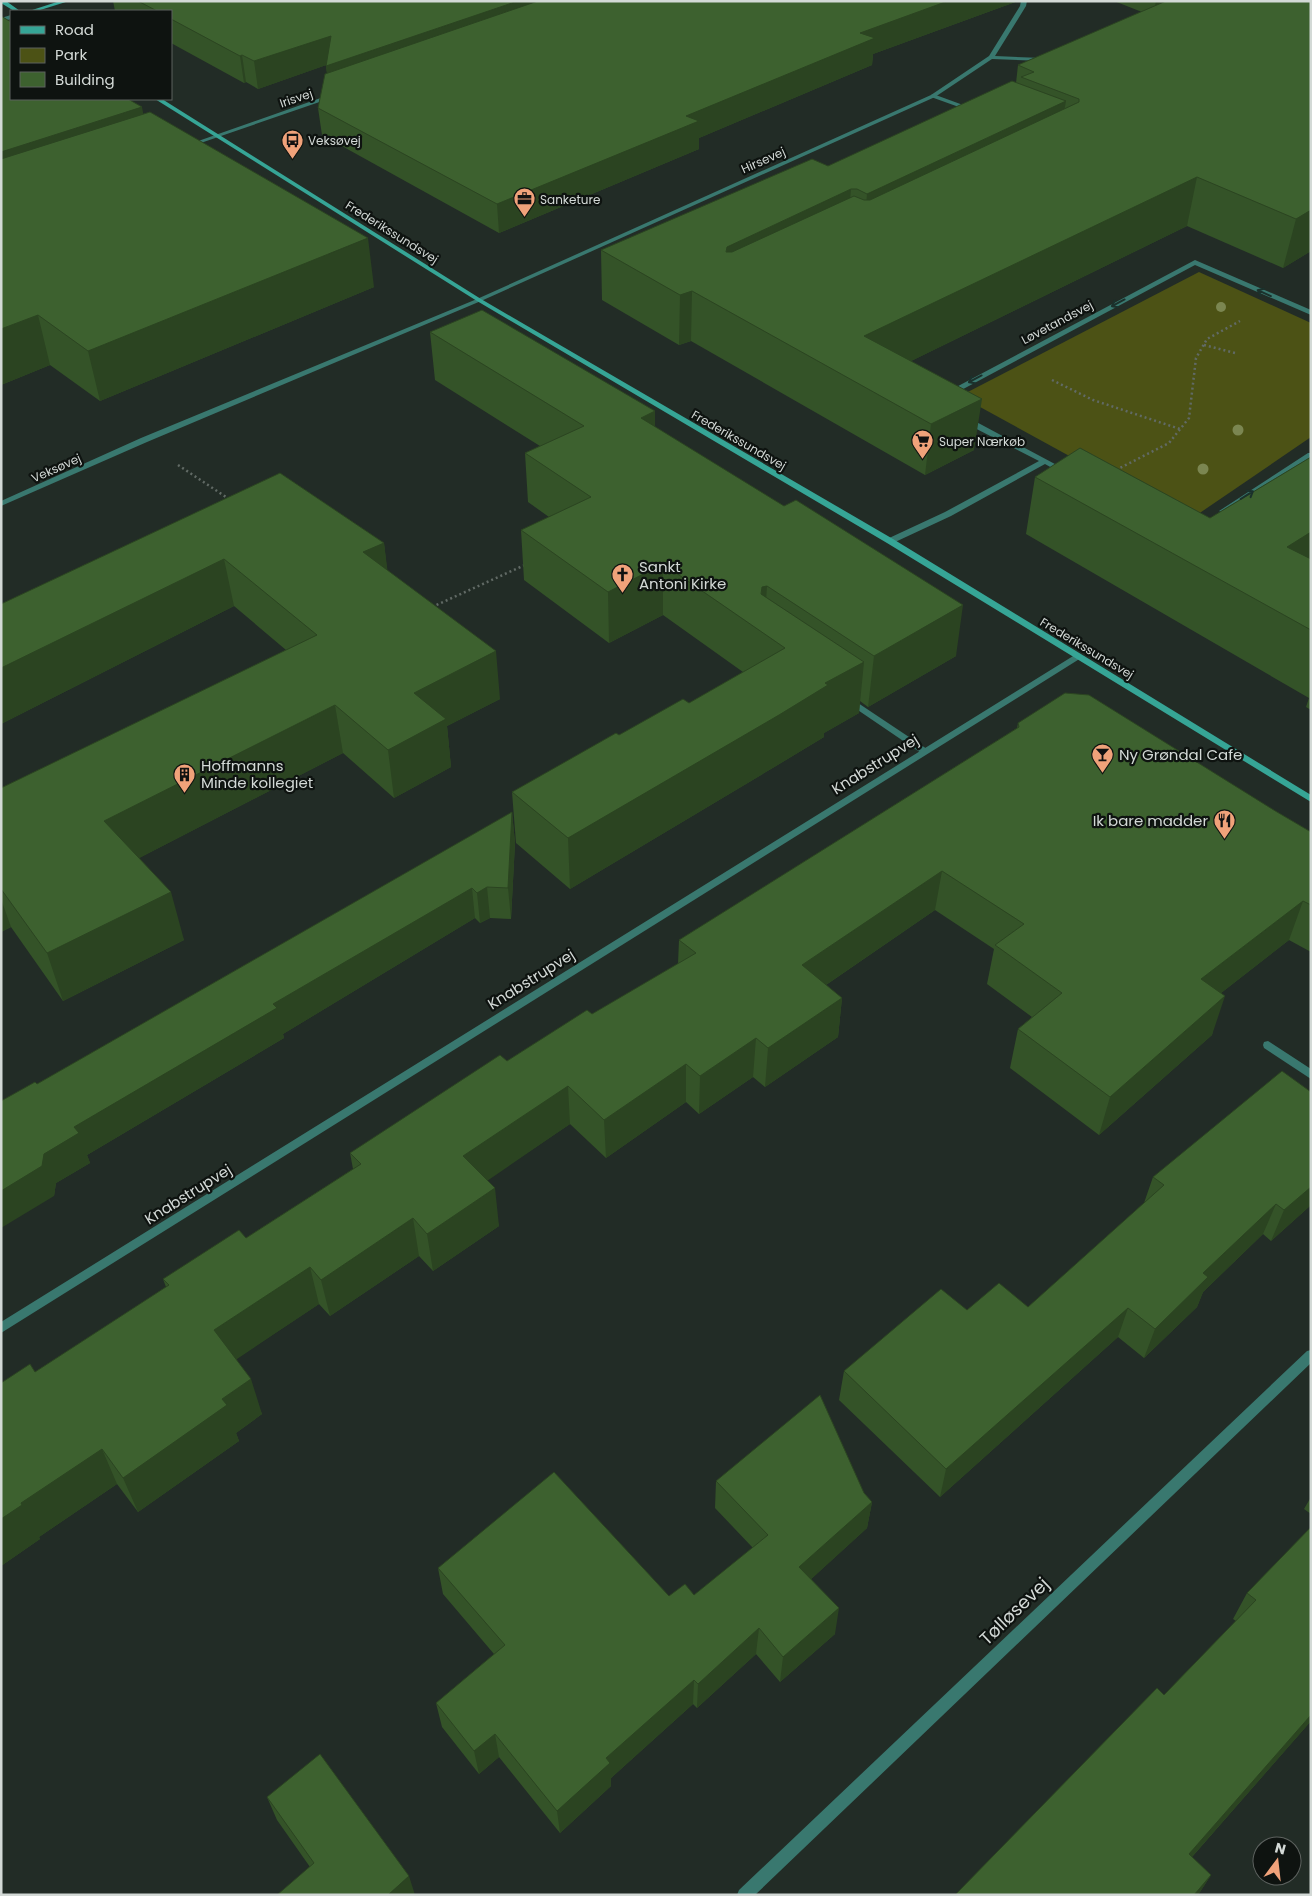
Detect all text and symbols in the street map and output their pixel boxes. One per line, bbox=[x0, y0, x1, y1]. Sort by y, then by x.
legend bbox=[10, 10, 172, 100]
text: Road bbox=[55, 19, 94, 40]
text: Park bbox=[55, 44, 87, 65]
text: Building bbox=[55, 69, 115, 90]
street label: Irisvej bbox=[277, 84, 315, 112]
bus stop icon: Veksøvej bbox=[280, 128, 304, 159]
place label: Veksøvej bbox=[308, 132, 361, 149]
street label: Hirsevej bbox=[738, 143, 788, 177]
office icon: Sanketure bbox=[512, 187, 536, 218]
place label: Sanketure bbox=[540, 191, 600, 208]
street label: Frederikssundsvej bbox=[342, 197, 442, 267]
one-way arrow bbox=[1257, 287, 1272, 297]
street label: Løvetandsvej bbox=[1018, 296, 1096, 348]
one-way arrow bbox=[1111, 298, 1126, 308]
one-way arrow bbox=[968, 375, 983, 384]
street label: Frederikssundsvej bbox=[689, 406, 789, 474]
supermarket icon: Super Nærkøb bbox=[911, 429, 935, 460]
place label: Super Nærkøb bbox=[939, 433, 1025, 450]
street label: Veksøvej bbox=[28, 449, 84, 487]
one-way arrow bbox=[1240, 490, 1254, 500]
place label: Sankt Antoni Kirke bbox=[639, 556, 726, 594]
church icon: Sankt Antoni Kirke bbox=[611, 563, 635, 594]
street label: Frederikssundsvej bbox=[1037, 613, 1137, 683]
street label: Knabstrupvej bbox=[827, 729, 923, 799]
bar icon: Ny Grøndal Cafe bbox=[1091, 742, 1115, 773]
place label: Ny Grøndal Cafe bbox=[1119, 744, 1242, 765]
place label: Hoffmanns Minde kollegiet bbox=[201, 755, 313, 793]
building icon: Hoffmanns Minde kollegiet bbox=[173, 762, 197, 793]
restaurant icon: Ik bare madder bbox=[1212, 808, 1236, 839]
place label: Ik bare madder bbox=[1093, 810, 1208, 831]
street label: Knabstrupvej bbox=[483, 944, 579, 1014]
street label: Knabstrupvej bbox=[140, 1159, 236, 1229]
street label: Tølløsevej bbox=[974, 1571, 1054, 1651]
north arrow bbox=[1252, 1836, 1302, 1886]
text: N bbox=[1273, 1837, 1288, 1859]

